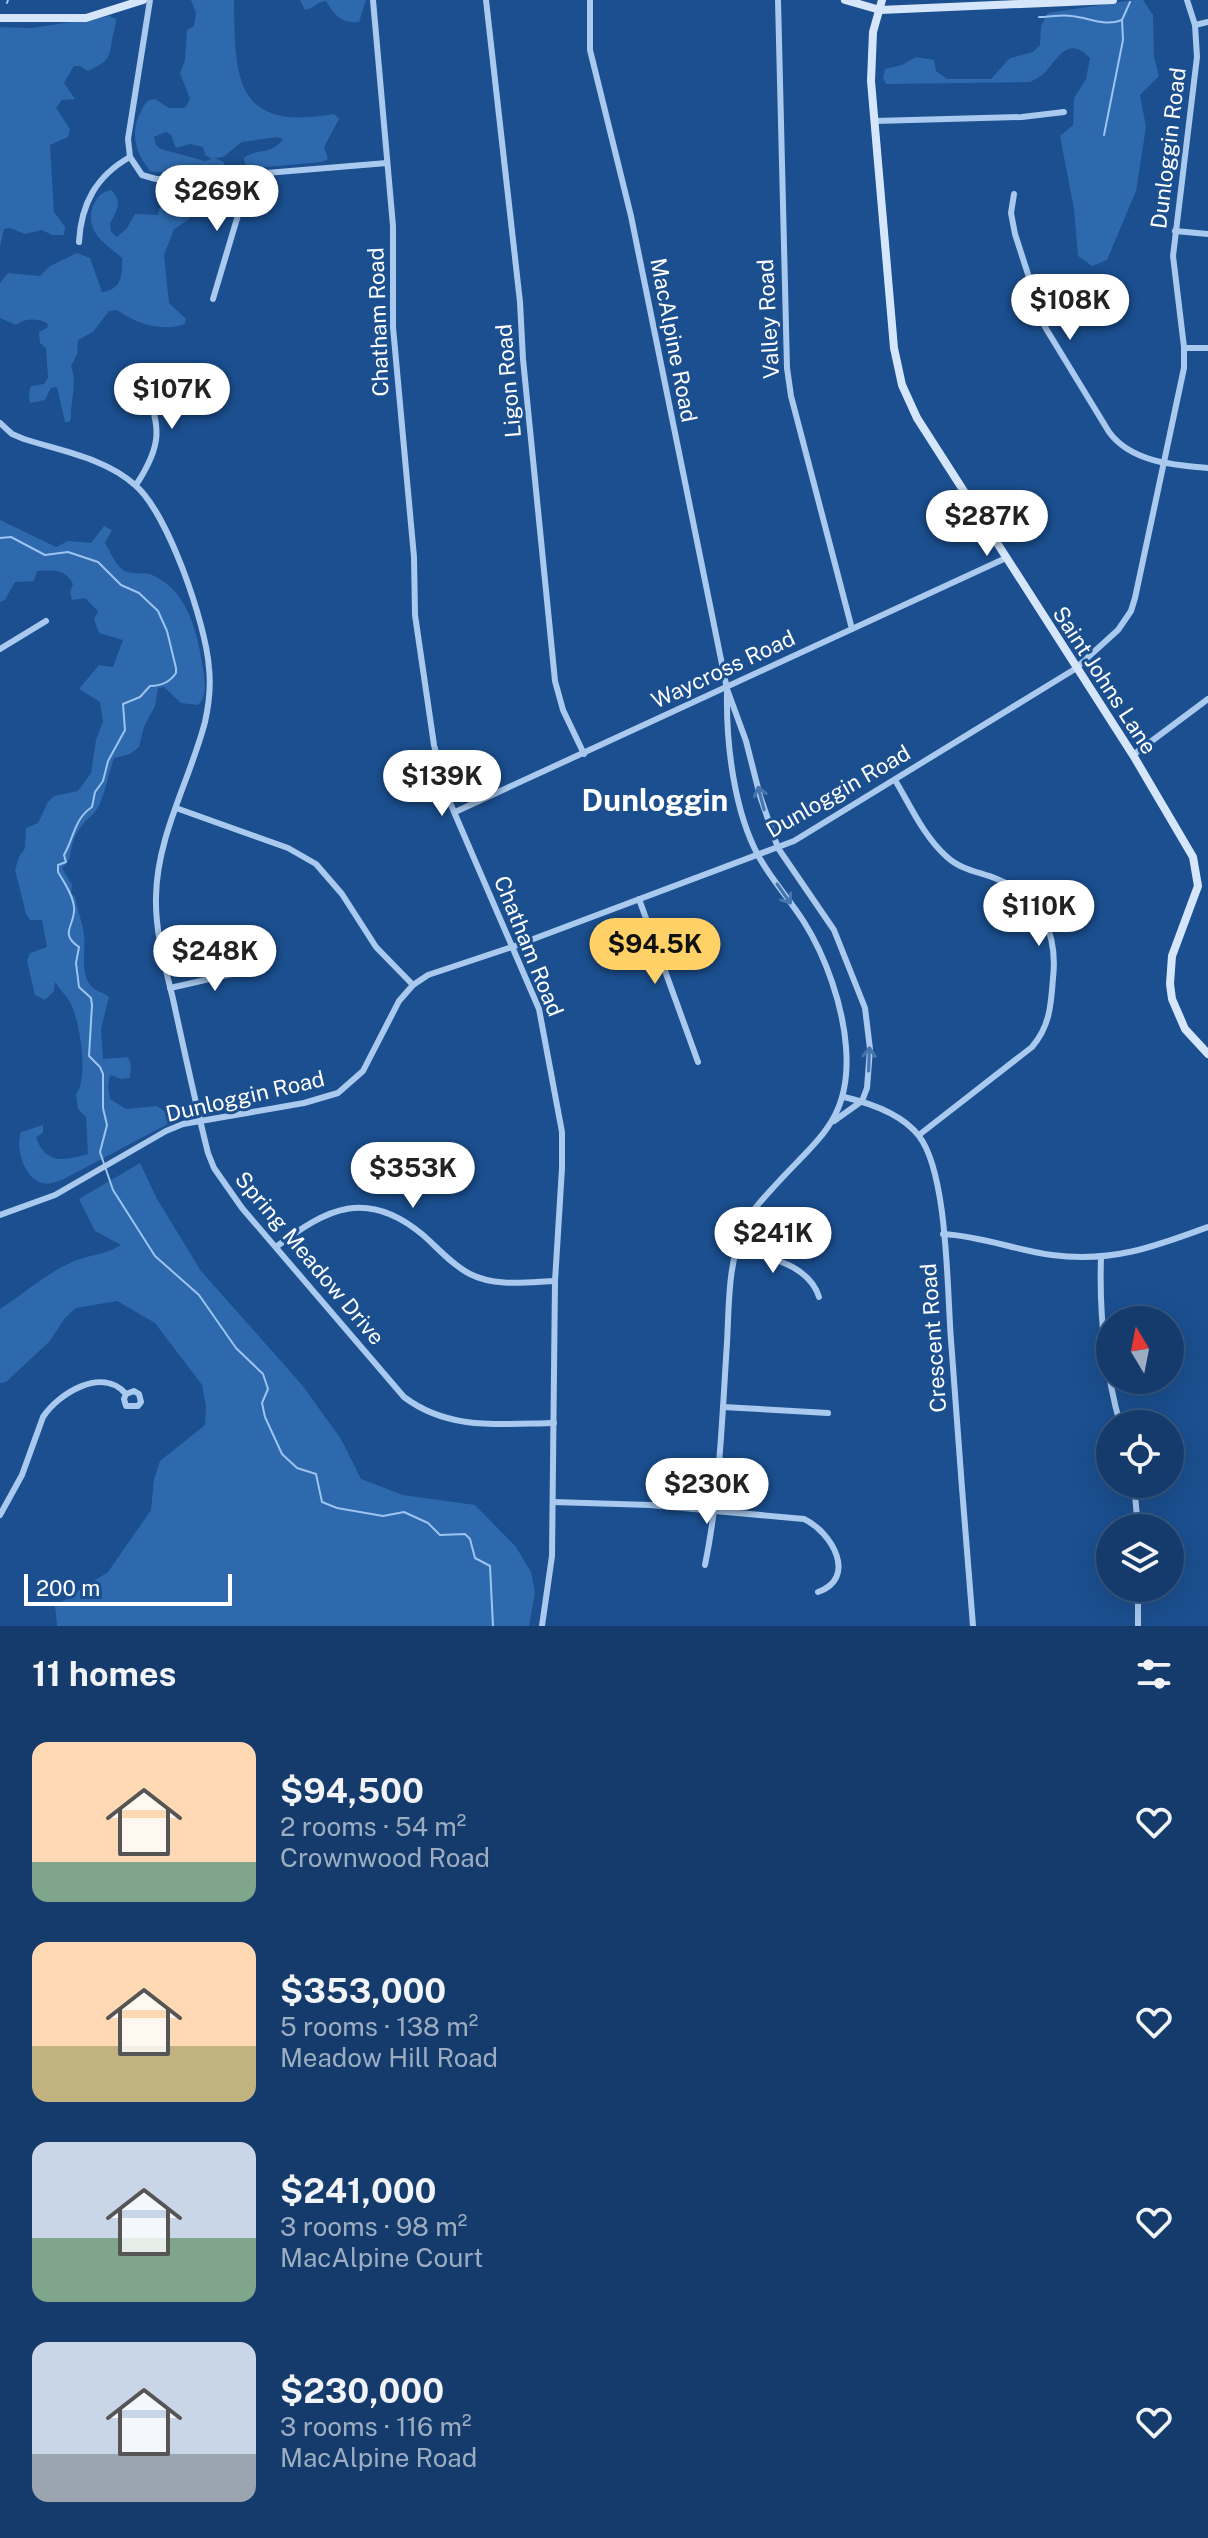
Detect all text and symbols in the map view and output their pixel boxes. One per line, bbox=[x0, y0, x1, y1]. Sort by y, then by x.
street label: Dunloggin Road bbox=[1145, 66, 1191, 230]
pin: $269K bbox=[161, 165, 273, 233]
text: $269K bbox=[173, 175, 261, 206]
street label: Chatham Road bbox=[362, 247, 394, 397]
street label: MacAlpine Road bbox=[645, 256, 703, 424]
street label: Valley Road bbox=[752, 258, 784, 380]
pin: $108K bbox=[1014, 274, 1126, 342]
text: $108K bbox=[1029, 284, 1111, 315]
street label: Ligon Road bbox=[490, 323, 526, 439]
pin: $107K bbox=[116, 363, 228, 431]
text: $107K bbox=[132, 373, 212, 404]
pin: $287K bbox=[931, 490, 1043, 558]
text: $287K bbox=[944, 500, 1030, 531]
street label: Saint Johns Lane bbox=[1048, 601, 1162, 759]
street label: Waycross Road bbox=[647, 624, 799, 714]
street label: Dunloggin Road bbox=[761, 739, 915, 843]
pin: $139K bbox=[386, 750, 498, 818]
text: $139K bbox=[401, 760, 483, 791]
district label: Dunloggin bbox=[582, 782, 728, 818]
one-way arrow bbox=[753, 785, 768, 811]
street label: Chatham Road bbox=[489, 872, 569, 1020]
pin: $110K bbox=[983, 880, 1095, 948]
one-way arrow bbox=[776, 883, 793, 905]
text: $110K bbox=[1001, 890, 1077, 921]
pin: $94.5K bbox=[590, 918, 720, 986]
pin: $248K bbox=[159, 925, 271, 993]
text: $94.5K bbox=[608, 928, 703, 959]
text: $248K bbox=[171, 935, 259, 966]
one-way arrow bbox=[861, 1046, 876, 1073]
street label: Dunloggin Road bbox=[163, 1065, 327, 1127]
pin: $353K bbox=[357, 1142, 469, 1210]
text: $353K bbox=[369, 1152, 457, 1183]
street label: Spring Meadow Drive bbox=[230, 1166, 390, 1350]
pin: $241K bbox=[717, 1207, 829, 1275]
text: $241K bbox=[732, 1217, 814, 1248]
street label: Crescent Road bbox=[915, 1262, 951, 1414]
north arrow bbox=[1096, 1306, 1184, 1394]
map controls bbox=[1096, 1306, 1184, 1602]
button: locate bbox=[1096, 1410, 1184, 1498]
pin: $230K bbox=[651, 1458, 763, 1526]
text: $230K bbox=[664, 1468, 750, 1499]
button: layers bbox=[1096, 1514, 1184, 1602]
scale bar bbox=[24, 1570, 232, 1606]
text: 200 m bbox=[36, 1575, 100, 1601]
icon: filters bbox=[1132, 1652, 1176, 1696]
text: 11 homes bbox=[32, 1654, 176, 1694]
text: $94,500 bbox=[280, 1771, 424, 1811]
icon: home bbox=[96, 1774, 192, 1870]
icon: heart bbox=[1132, 1800, 1176, 1844]
text: 2 rooms · 54 m² bbox=[280, 1811, 466, 1842]
text: Crownwood Road bbox=[280, 1842, 490, 1873]
text: $353,000 bbox=[280, 1971, 446, 2011]
icon: home bbox=[96, 1974, 192, 2070]
icon: heart bbox=[1132, 2000, 1176, 2044]
text: 5 rooms · 138 m² bbox=[280, 2011, 478, 2042]
text: Meadow Hill Road bbox=[280, 2042, 498, 2073]
text: $241,000 bbox=[280, 2171, 437, 2211]
icon: home bbox=[96, 2174, 192, 2270]
icon: heart bbox=[1132, 2200, 1176, 2244]
text: 3 rooms · 98 m² bbox=[280, 2211, 467, 2242]
text: MacAlpine Court bbox=[280, 2242, 483, 2273]
text: $230,000 bbox=[280, 2371, 444, 2411]
icon: home bbox=[96, 2374, 192, 2470]
icon: heart bbox=[1132, 2400, 1176, 2444]
text: 3 rooms · 116 m² bbox=[280, 2411, 472, 2442]
text: MacAlpine Road bbox=[280, 2442, 477, 2473]

